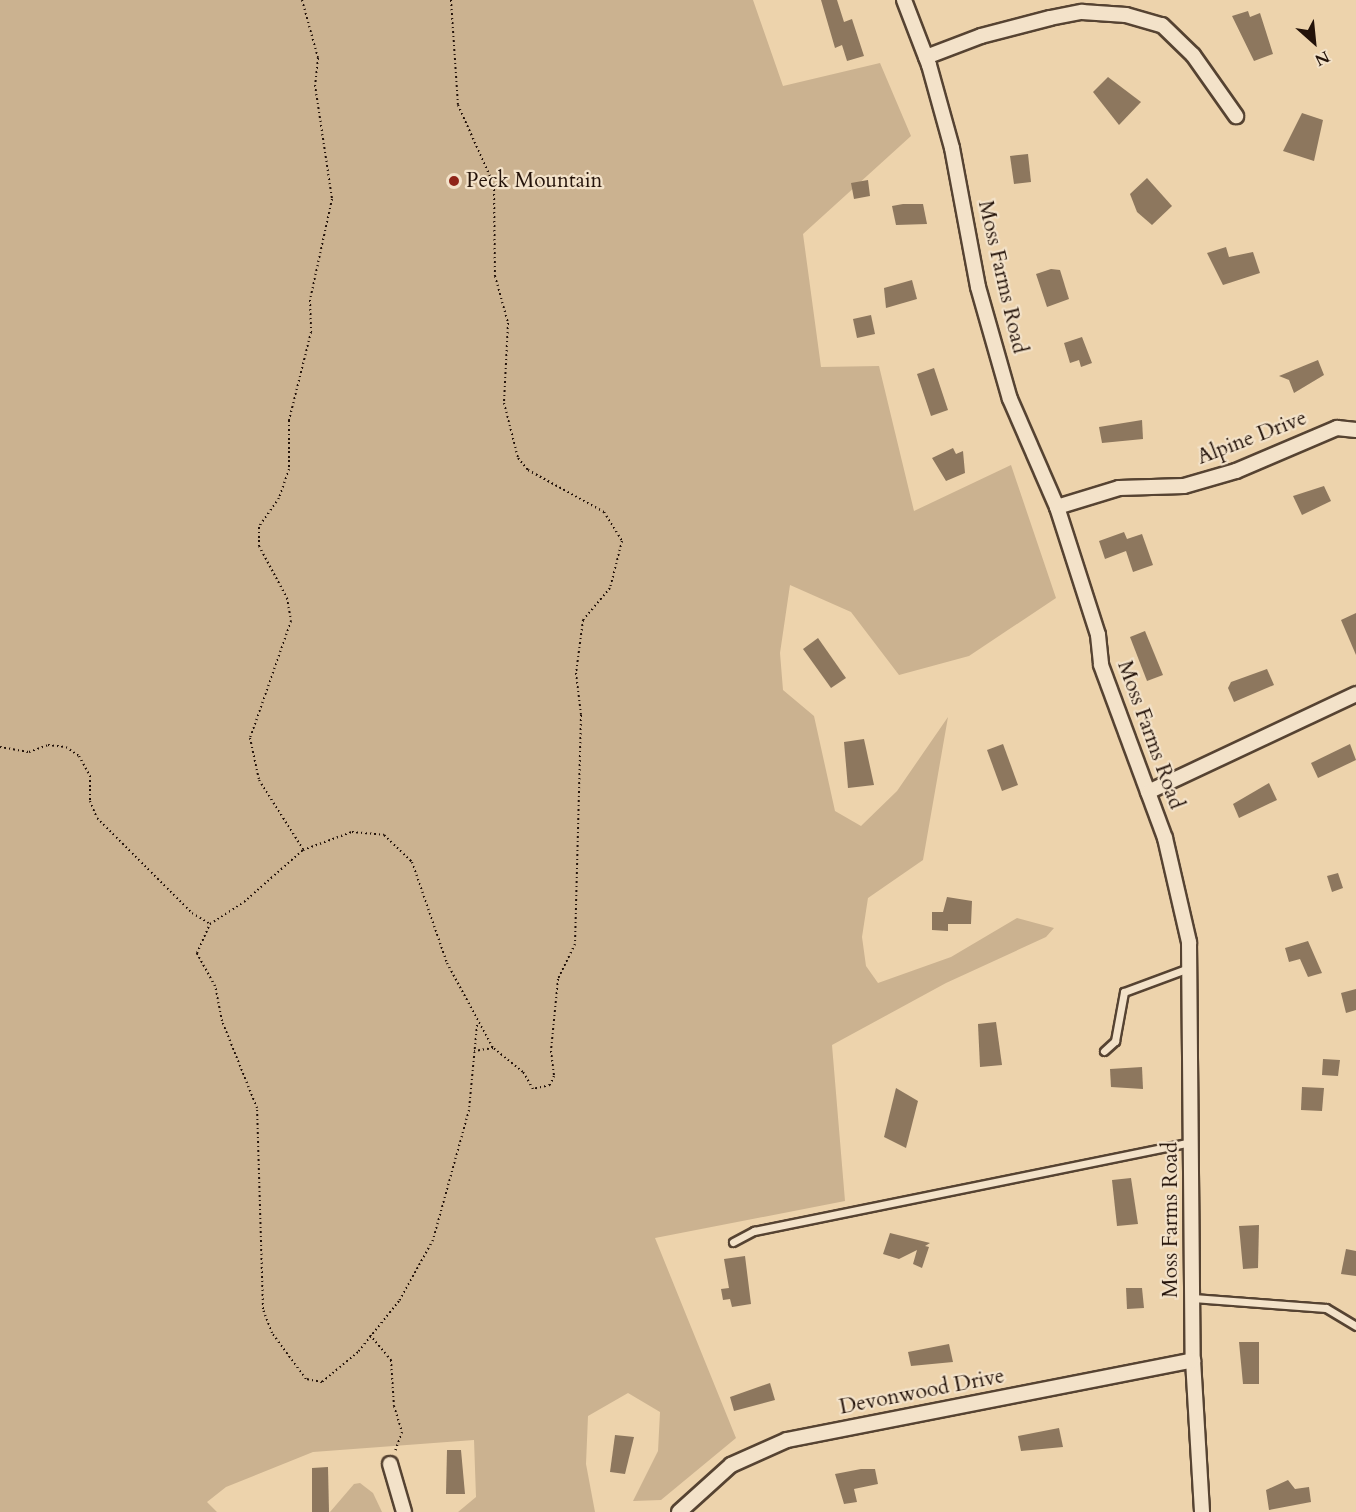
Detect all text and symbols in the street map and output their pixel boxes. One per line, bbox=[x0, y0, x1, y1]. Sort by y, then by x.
north arrow bbox=[1284, 12, 1344, 72]
text: N bbox=[1311, 45, 1333, 71]
place label: Peck Mountain bbox=[466, 168, 603, 194]
marker: Peck Mountain bbox=[447, 174, 461, 188]
street label: Moss Farms Road bbox=[972, 198, 1032, 356]
street label: Alpine Drive bbox=[1194, 406, 1310, 470]
street label: Moss Farms Road bbox=[1111, 657, 1189, 813]
street label: Moss Farms Road bbox=[1158, 1142, 1184, 1298]
street label: Devonwood Drive bbox=[837, 1364, 1007, 1420]

